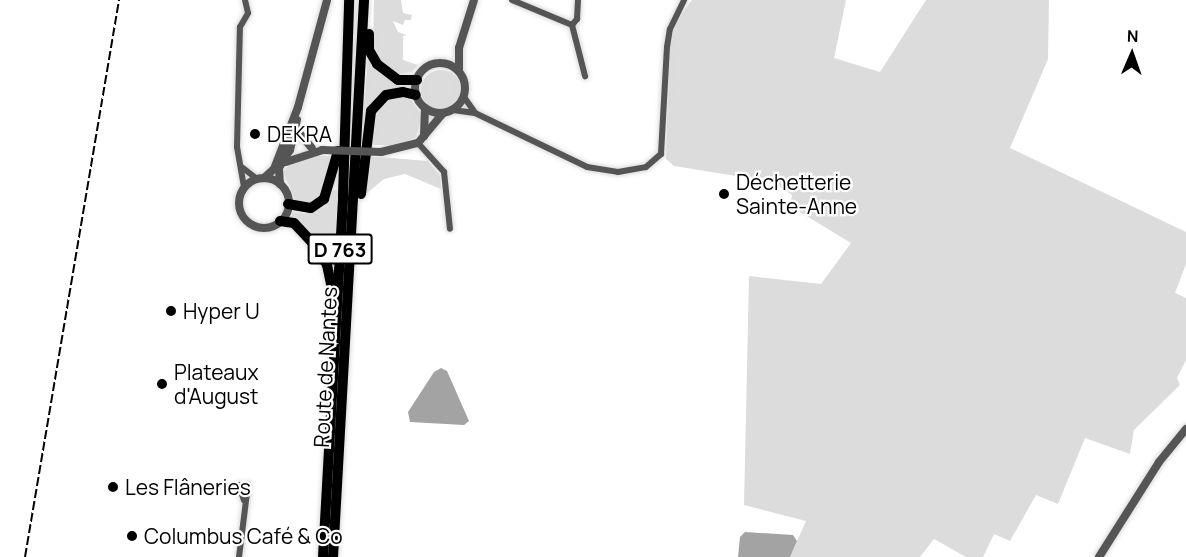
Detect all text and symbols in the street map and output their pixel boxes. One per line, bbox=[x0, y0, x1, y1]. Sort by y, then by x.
north arrow bbox=[1102, 24, 1162, 84]
text: N bbox=[1126, 25, 1139, 47]
place label: DEKRA bbox=[267, 121, 332, 147]
marker: DEKRA bbox=[248, 127, 262, 141]
place label: Déchetterie Sainte-Anne bbox=[736, 169, 857, 219]
marker: Déchetterie Sainte-Anne bbox=[717, 187, 731, 201]
road number: D 763 bbox=[307, 232, 373, 266]
street label: Route de Nantes bbox=[308, 286, 342, 448]
place label: Hyper U bbox=[183, 298, 260, 324]
marker: Hyper U bbox=[164, 304, 178, 318]
place label: Plateaux d'August bbox=[174, 359, 259, 409]
marker: Plateaux d'August bbox=[155, 377, 169, 391]
place label: Les Flâneries bbox=[125, 474, 251, 500]
marker: Les Flâneries bbox=[106, 480, 120, 494]
place label: Columbus Café & Co bbox=[144, 523, 343, 549]
marker: Columbus Café & Co bbox=[125, 529, 139, 543]

